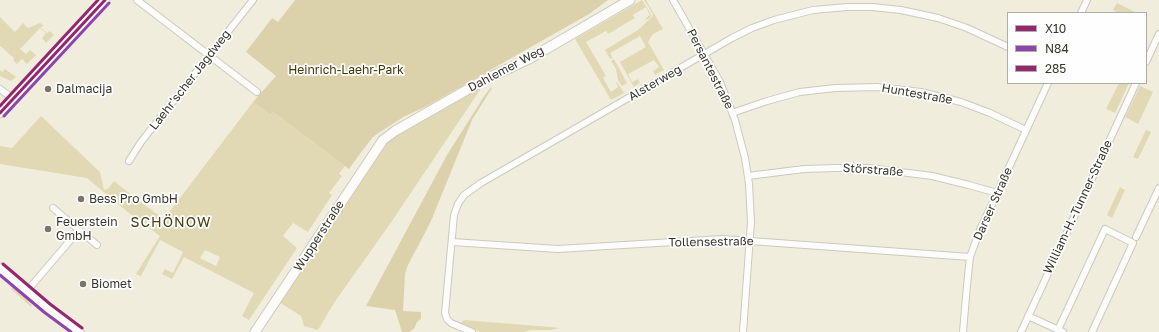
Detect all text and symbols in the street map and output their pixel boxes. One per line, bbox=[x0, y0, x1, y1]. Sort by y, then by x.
legend bbox=[1007, 12, 1147, 84]
text: X10 bbox=[1045, 21, 1066, 36]
street label: Laehr'scher Jagdweg bbox=[146, 27, 234, 133]
street label: Persantestraße bbox=[684, 27, 736, 111]
text: N84 bbox=[1045, 41, 1069, 56]
street label: Dahlemer Weg bbox=[466, 43, 546, 95]
text: 285 bbox=[1045, 61, 1066, 76]
street label: Alsterweg bbox=[626, 62, 684, 104]
park label: Heinrich-Laehr-Park bbox=[288, 63, 404, 77]
street label: Huntestraße bbox=[880, 81, 954, 107]
place label: Dalmacija bbox=[56, 82, 112, 96]
marker: Dalmacija bbox=[43, 84, 53, 94]
street label: William-H.-Tunner-Straße bbox=[1041, 138, 1115, 276]
street label: Störstraße bbox=[842, 161, 904, 179]
street label: Darser Straße bbox=[970, 165, 1016, 243]
place label: Bess Pro GmbH bbox=[89, 192, 178, 206]
marker: Bess Pro GmbH bbox=[76, 194, 86, 204]
street label: Wupperstraße bbox=[291, 198, 347, 274]
place label: Feuerstein GmbH bbox=[56, 215, 118, 243]
district label: SCHÖNOW bbox=[131, 215, 211, 231]
marker: Feuerstein GmbH bbox=[43, 224, 53, 234]
street label: Tollensestraße bbox=[668, 234, 754, 250]
place label: Biomet bbox=[91, 277, 132, 291]
marker: Biomet bbox=[78, 279, 88, 289]

